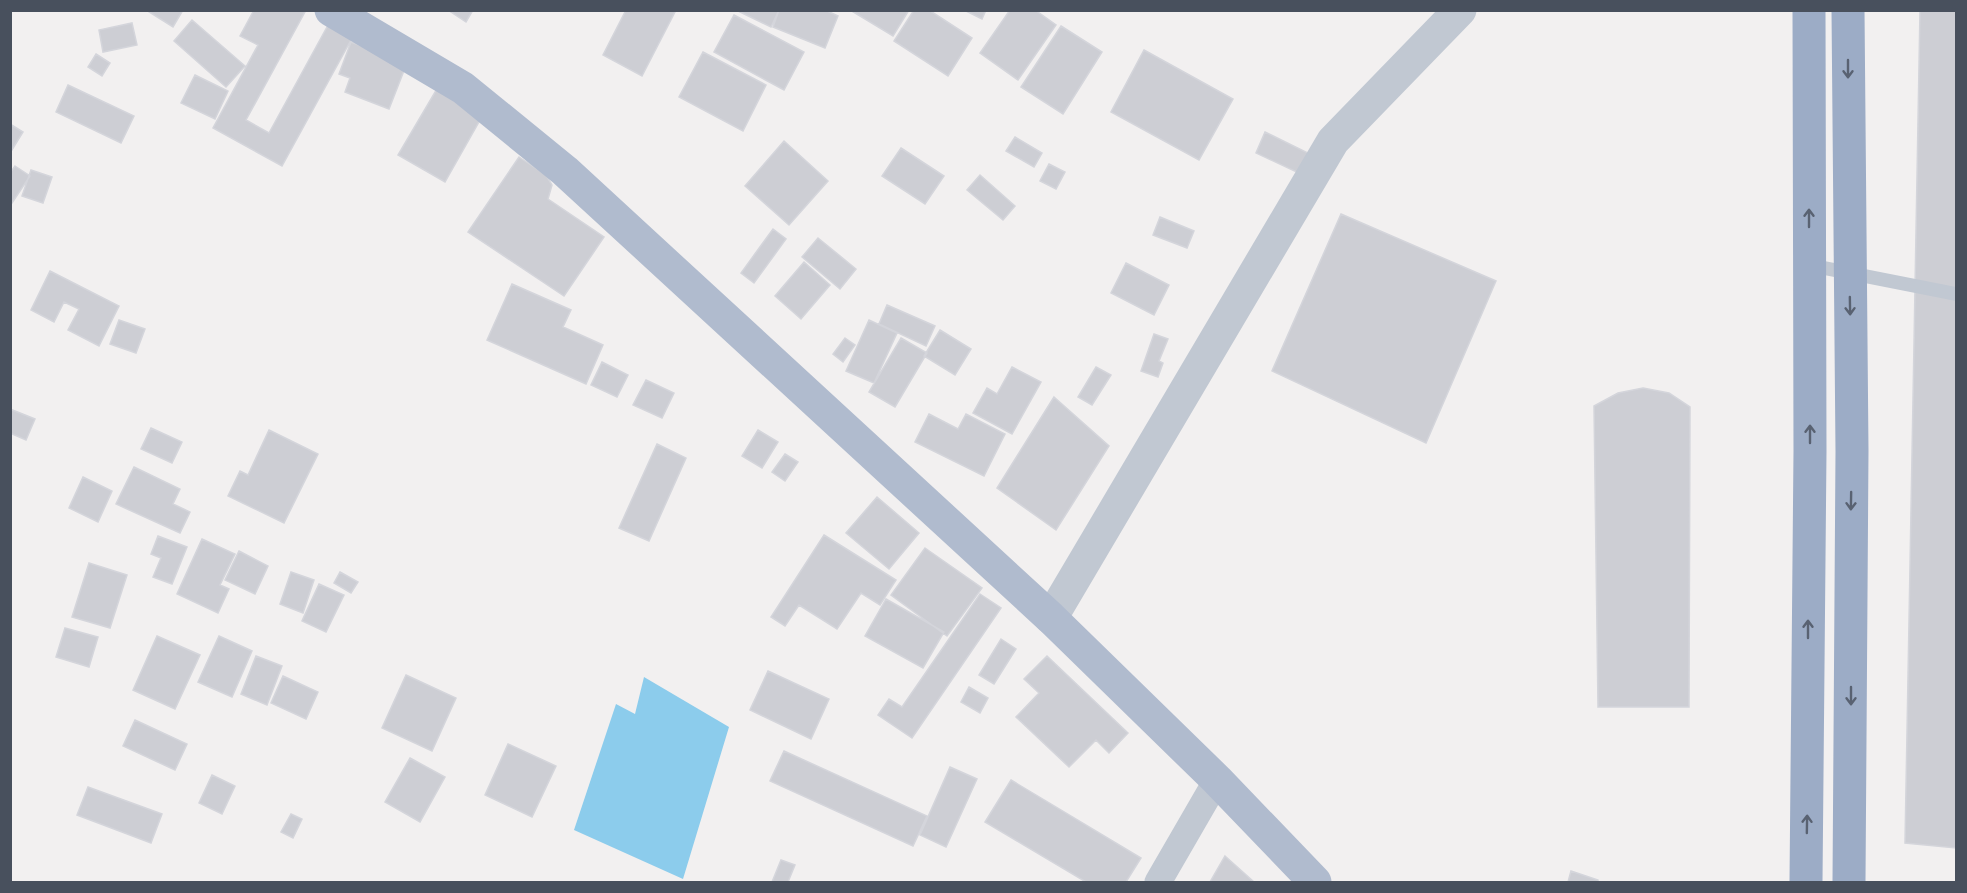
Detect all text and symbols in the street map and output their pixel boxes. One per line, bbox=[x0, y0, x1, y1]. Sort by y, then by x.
one-way arrow bbox=[1842, 58, 1854, 78]
one-way arrow bbox=[1803, 209, 1815, 229]
one-way arrow bbox=[1844, 295, 1856, 315]
one-way arrow bbox=[1804, 425, 1816, 445]
one-way arrow bbox=[1845, 490, 1857, 510]
one-way arrow bbox=[1802, 620, 1814, 640]
one-way arrow bbox=[1845, 685, 1857, 705]
one-way arrow bbox=[1801, 815, 1813, 835]

